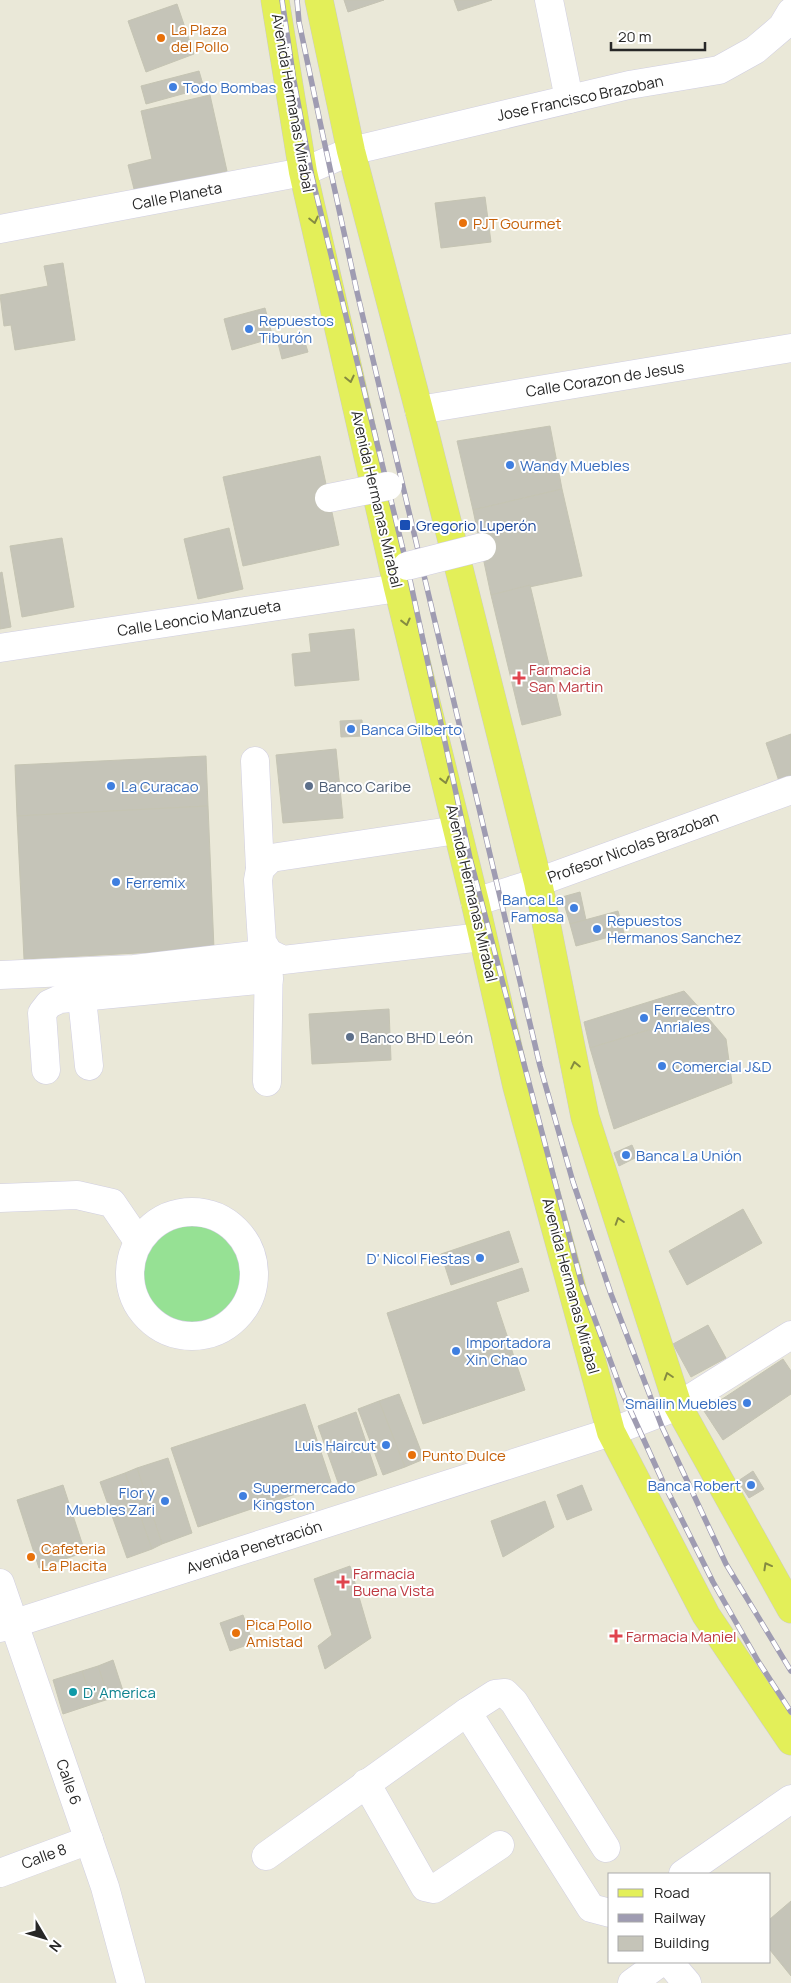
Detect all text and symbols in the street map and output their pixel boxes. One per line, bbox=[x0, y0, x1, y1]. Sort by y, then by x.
street label: Avenida Hermanas Mirabal bbox=[267, 12, 319, 194]
place label: La Plaza del Pollo bbox=[171, 19, 229, 57]
scale bar bbox=[611, 20, 705, 52]
text: 20 m bbox=[618, 26, 651, 47]
marker: La Plaza del Pollo bbox=[155, 32, 167, 44]
street label: Jose Francisco Brazoban bbox=[495, 70, 665, 126]
place label: Todo Bombas bbox=[183, 77, 276, 98]
marker: Todo Bombas bbox=[167, 81, 179, 93]
street label: Calle Planeta bbox=[130, 177, 224, 215]
place label: PJT Gourmet bbox=[473, 213, 561, 234]
one-way arrow bbox=[308, 216, 319, 225]
marker: PJT Gourmet bbox=[457, 217, 469, 229]
place label: Repuestos Tiburón bbox=[259, 310, 334, 348]
marker: Repuestos Tiburón bbox=[243, 323, 255, 335]
street label: Calle Corazon de Jesus bbox=[524, 356, 686, 402]
one-way arrow bbox=[344, 374, 355, 383]
street label: Avenida Hermanas Mirabal bbox=[346, 408, 408, 590]
place label: Wandy Muebles bbox=[520, 455, 630, 476]
marker: Wandy Muebles bbox=[504, 459, 516, 471]
place label: Gregorio Luperón bbox=[416, 515, 536, 536]
marker: Gregorio Luperón bbox=[398, 518, 412, 532]
street label: Calle Leoncio Manzueta bbox=[116, 595, 282, 641]
one-way arrow bbox=[400, 618, 411, 627]
place label: Farmacia San Martin bbox=[529, 659, 603, 697]
marker: Farmacia San Martin bbox=[513, 672, 525, 684]
place label: Banca Gilberto bbox=[361, 719, 462, 740]
marker: Banca Gilberto bbox=[345, 723, 357, 735]
place label: La Curacao bbox=[121, 776, 199, 797]
place label: Banco Caribe bbox=[319, 776, 411, 797]
one-way arrow bbox=[439, 776, 449, 784]
marker: La Curacao bbox=[105, 780, 117, 792]
marker: Banco Caribe bbox=[303, 780, 315, 792]
street label: Avenida Hermanas Mirabal bbox=[441, 802, 503, 984]
street label: Profesor Nicolas Brazoban bbox=[545, 806, 721, 888]
place label: Ferremix bbox=[126, 872, 186, 893]
marker: Ferremix bbox=[110, 876, 122, 888]
place label: Banca La Famosa bbox=[502, 889, 564, 927]
marker: Banca La Famosa bbox=[568, 902, 580, 914]
place label: Repuestos Hermanos Sanchez bbox=[607, 910, 741, 948]
marker: Repuestos Hermanos Sanchez bbox=[591, 923, 603, 935]
place label: Ferrecentro Anriales bbox=[654, 999, 735, 1037]
marker: Ferrecentro Anriales bbox=[638, 1012, 650, 1024]
place label: Banco BHD León bbox=[360, 1027, 473, 1048]
marker: Banco BHD León bbox=[344, 1031, 356, 1043]
place label: Comercial J&D bbox=[672, 1056, 772, 1077]
one-way arrow bbox=[570, 1060, 581, 1069]
marker: Comercial J&D bbox=[656, 1060, 668, 1072]
place label: Banca La Unión bbox=[636, 1145, 742, 1166]
marker: Banca La Unión bbox=[620, 1149, 632, 1161]
street label: Avenida Hermanas Mirabal bbox=[537, 1196, 605, 1376]
one-way arrow bbox=[614, 1217, 624, 1226]
place label: D' Nicol Fiestas bbox=[367, 1248, 470, 1269]
marker: D' Nicol Fiestas bbox=[474, 1252, 486, 1264]
place label: Importadora Xin Chao bbox=[466, 1332, 551, 1370]
marker: Importadora Xin Chao bbox=[450, 1345, 462, 1357]
one-way arrow bbox=[664, 1372, 674, 1381]
place label: Smailin Muebles bbox=[625, 1393, 737, 1414]
marker: Smailin Muebles bbox=[741, 1397, 753, 1409]
place label: Luis Haircut bbox=[294, 1435, 376, 1456]
marker: Luis Haircut bbox=[380, 1439, 392, 1451]
place label: Punto Dulce bbox=[422, 1445, 506, 1466]
marker: Punto Dulce bbox=[406, 1449, 418, 1461]
place label: Banca Robert bbox=[648, 1475, 741, 1496]
place label: Supermercado Kingston bbox=[253, 1477, 355, 1515]
marker: Banca Robert bbox=[745, 1479, 757, 1491]
place label: Flor y Muebles Zari bbox=[66, 1482, 155, 1520]
marker: Supermercado Kingston bbox=[237, 1490, 249, 1502]
marker: Flor y Muebles Zari bbox=[159, 1495, 171, 1507]
street label: Avenida Penetración bbox=[184, 1515, 325, 1579]
place label: Cafeteria La Placita bbox=[41, 1538, 107, 1576]
marker: Cafeteria La Placita bbox=[25, 1551, 37, 1563]
one-way arrow bbox=[763, 1562, 773, 1571]
place label: Farmacia Buena Vista bbox=[353, 1563, 434, 1601]
marker: Farmacia Buena Vista bbox=[337, 1576, 349, 1588]
place label: Pica Pollo Amistad bbox=[246, 1614, 312, 1652]
place label: Farmacia Maniel bbox=[626, 1626, 737, 1647]
marker: Pica Pollo Amistad bbox=[230, 1627, 242, 1639]
marker: Farmacia Maniel bbox=[610, 1630, 622, 1642]
place label: D' America bbox=[83, 1682, 156, 1703]
marker: D' America bbox=[67, 1686, 79, 1698]
street label: Calle 6 bbox=[51, 1756, 87, 1808]
street label: Calle 8 bbox=[19, 1838, 69, 1874]
legend bbox=[608, 1873, 771, 1963]
text: Road bbox=[654, 1882, 690, 1903]
text: Railway bbox=[654, 1907, 706, 1928]
north arrow bbox=[20, 1913, 70, 1963]
text: Building bbox=[654, 1932, 709, 1953]
text: N bbox=[45, 1936, 66, 1956]

